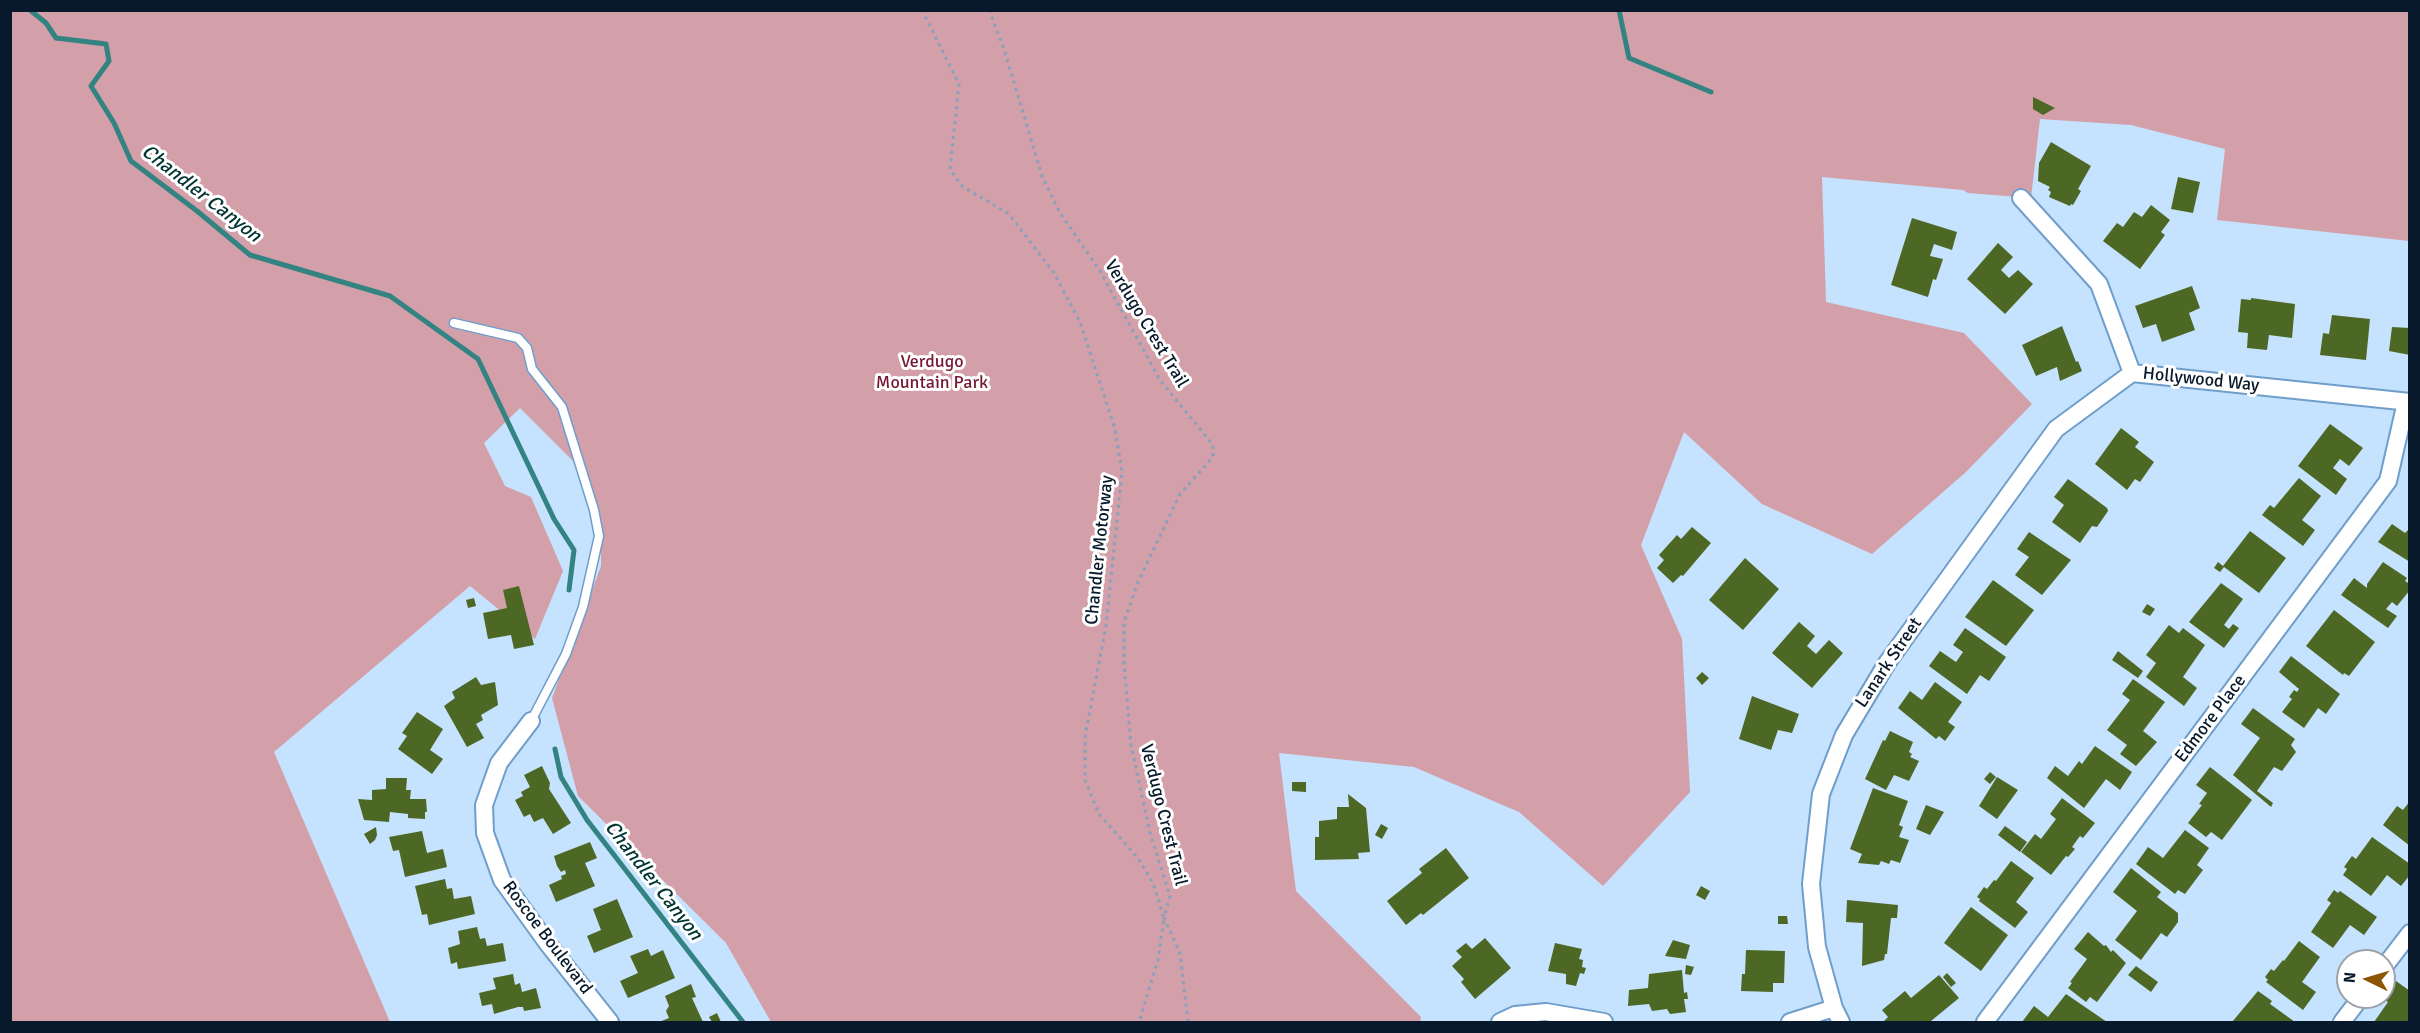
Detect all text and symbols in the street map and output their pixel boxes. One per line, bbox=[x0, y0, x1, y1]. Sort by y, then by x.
water label: Chandler Canyon bbox=[136, 140, 266, 248]
street label: Verdugo Crest Trail bbox=[1099, 256, 1193, 392]
park label: Verdugo Mountain Park bbox=[876, 351, 988, 394]
street label: Hollywood Way bbox=[2142, 363, 2260, 397]
street label: Chandler Motorway bbox=[1081, 474, 1119, 626]
street label: Lanark Street bbox=[1851, 614, 1927, 712]
street label: Edmore Place bbox=[2171, 671, 2251, 767]
street label: Verdugo Crest Trail bbox=[1135, 742, 1191, 888]
water label: Chandler Canyon bbox=[599, 816, 707, 946]
street label: Roscoe Boulevard bbox=[498, 877, 596, 999]
north arrow bbox=[2336, 949, 2396, 1009]
text: N bbox=[2340, 971, 2361, 984]

